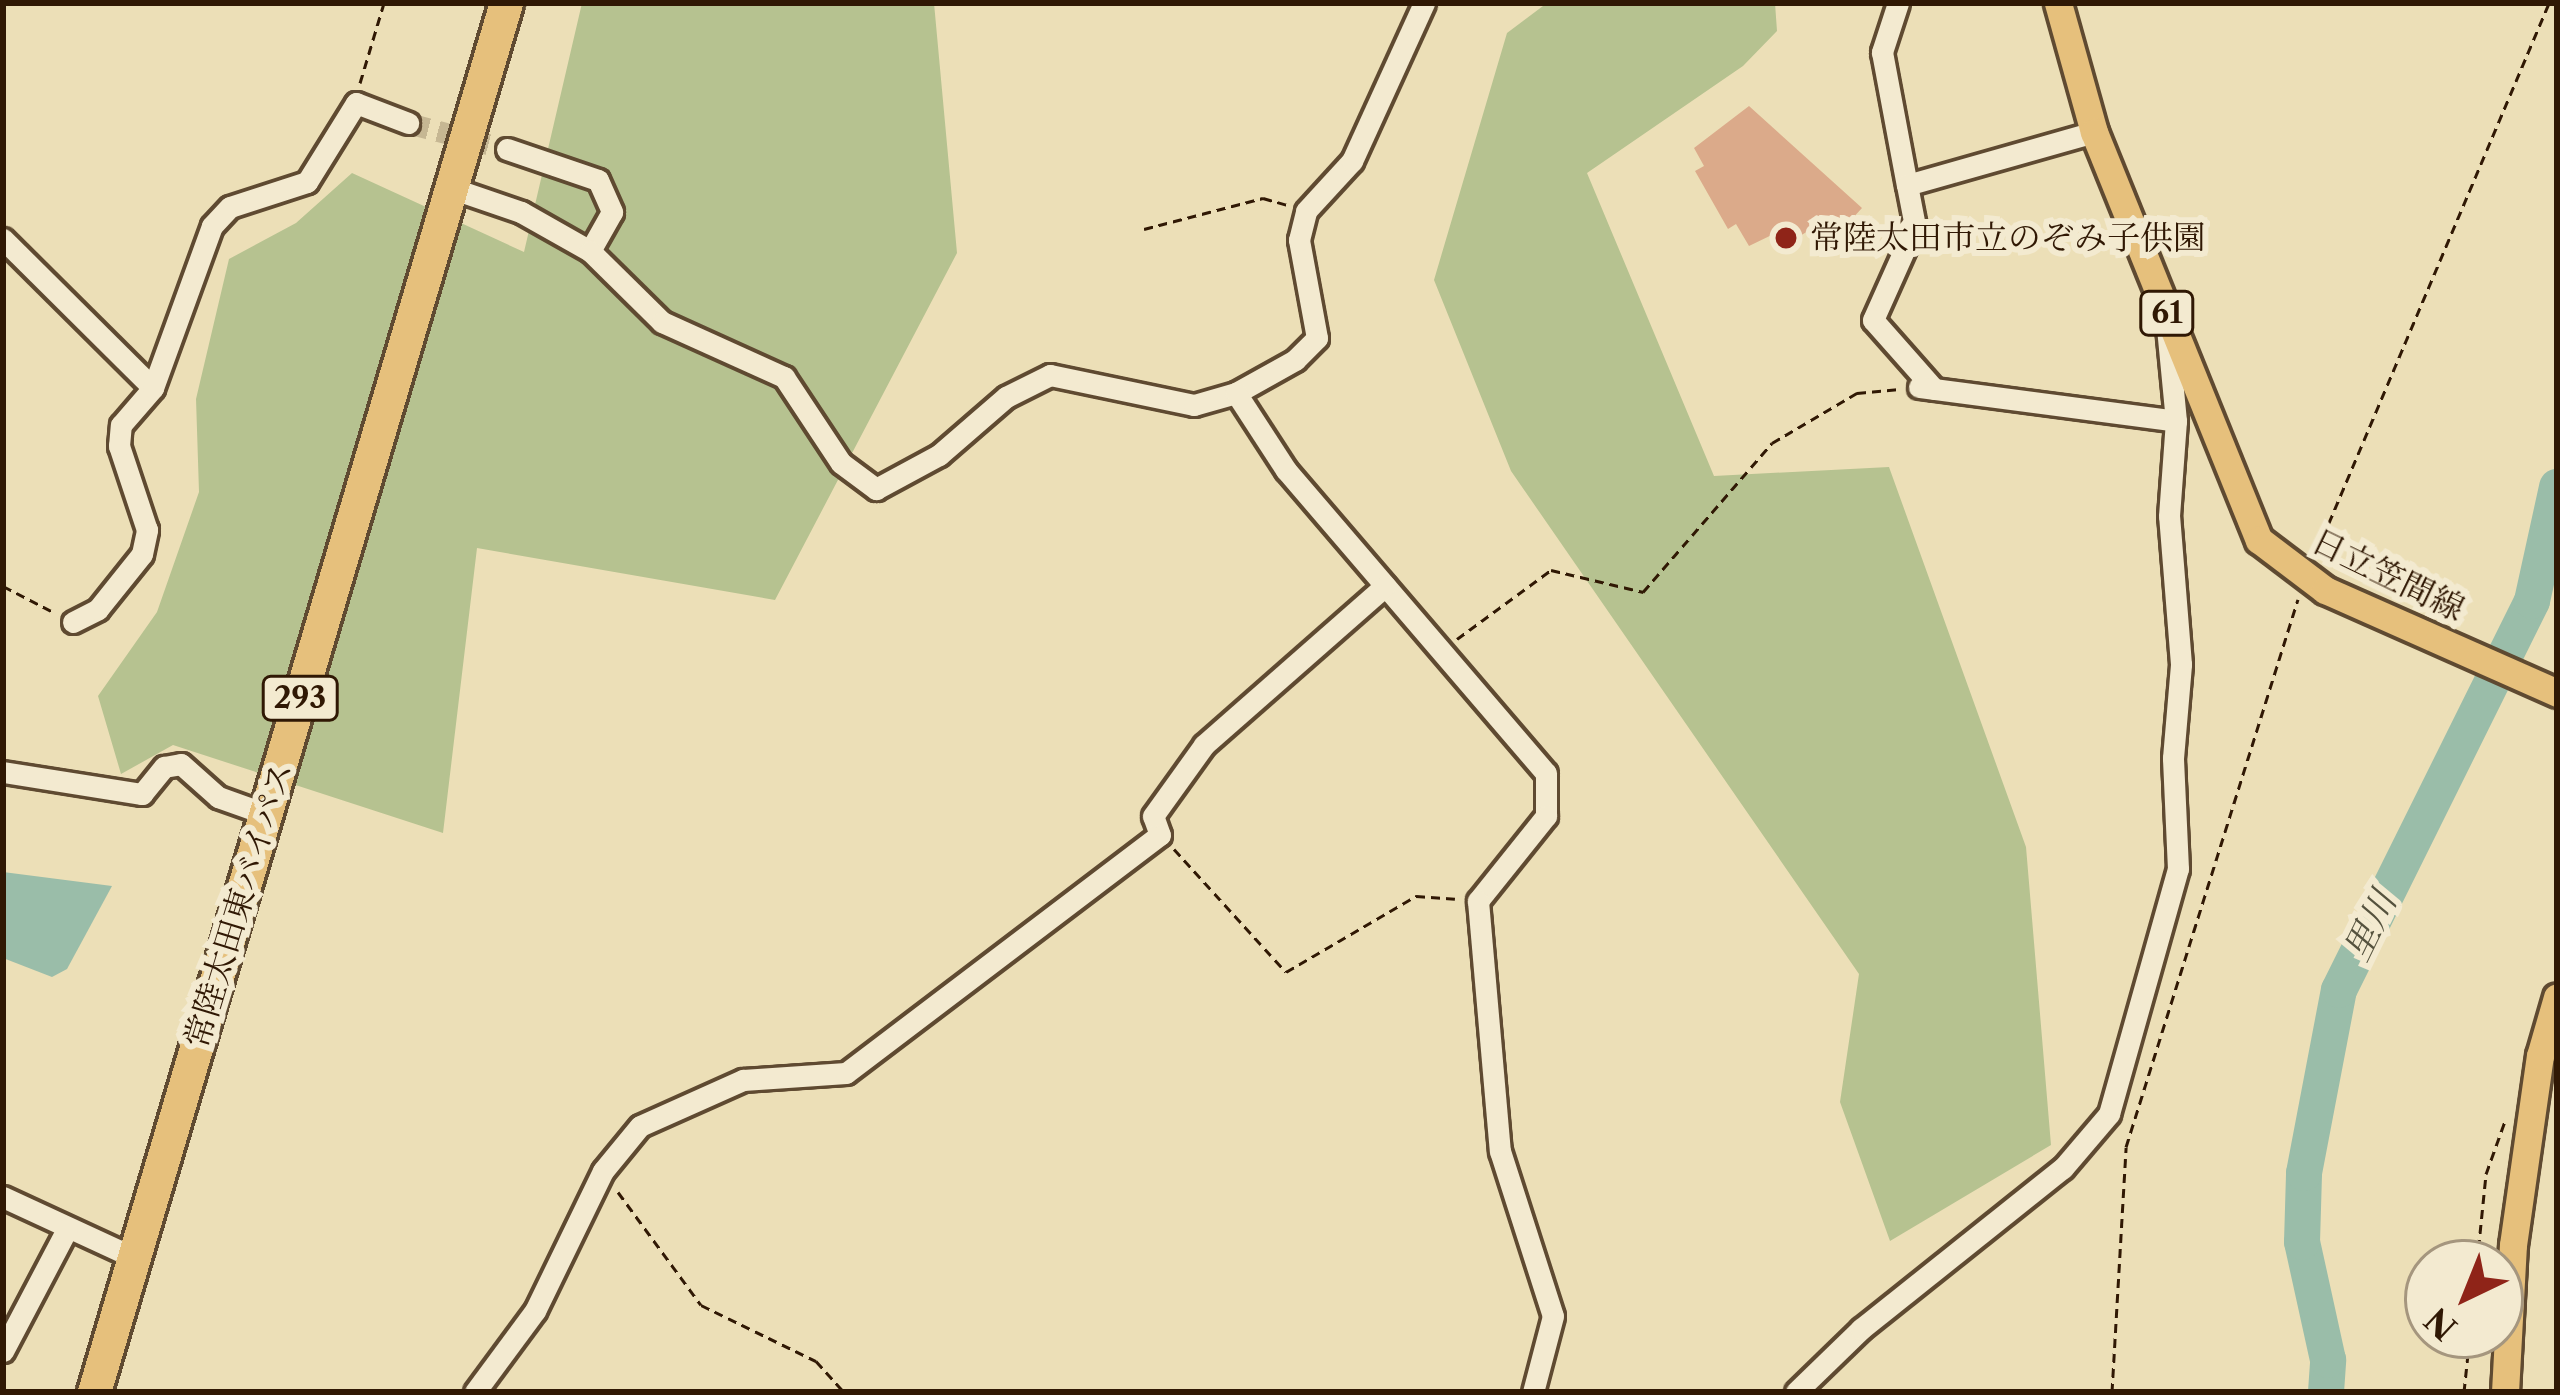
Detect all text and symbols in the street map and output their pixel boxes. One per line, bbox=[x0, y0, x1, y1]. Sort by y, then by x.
place label: 常陸太田市立のぞみ子供園 bbox=[1810, 218, 2206, 258]
marker: 常陸太田市立のぞみ子供園 bbox=[1773, 225, 1799, 251]
road number: 61 bbox=[2137, 289, 2197, 337]
street label: 日立笠間線 bbox=[2305, 521, 2471, 629]
road number: 293 bbox=[261, 674, 339, 722]
street label: 常陸太田東バイパス bbox=[177, 757, 301, 1053]
water label: 里川 bbox=[2335, 884, 2405, 968]
north arrow bbox=[2404, 1239, 2524, 1359]
text: N bbox=[2417, 1299, 2466, 1348]

